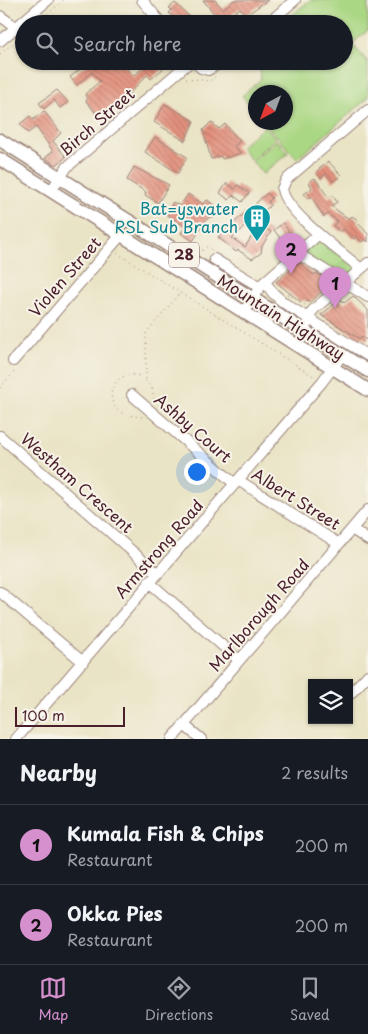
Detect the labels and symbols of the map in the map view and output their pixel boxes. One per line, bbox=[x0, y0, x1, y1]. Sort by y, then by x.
street label: Birch Street bbox=[53, 81, 140, 161]
north arrow bbox=[248, 85, 293, 130]
place label: Bat=yswater RSL Sub Branch bbox=[115, 196, 239, 238]
building icon: Bat=yswater RSL Sub Branch bbox=[242, 203, 272, 242]
street label: Violen Street bbox=[22, 231, 106, 322]
pin: 2 bbox=[275, 233, 307, 274]
road number: 28 bbox=[169, 242, 199, 268]
street label: Mountain Highway bbox=[213, 267, 350, 365]
pin: 1 bbox=[319, 267, 351, 308]
street label: Ashby Court bbox=[150, 387, 238, 468]
street label: Westham Crescent bbox=[16, 426, 140, 538]
your location bbox=[184, 459, 210, 485]
street label: Albert Street bbox=[248, 461, 346, 535]
street label: Armstrong Road bbox=[108, 494, 208, 603]
street label: Marlborough Road bbox=[202, 553, 314, 676]
scale bar bbox=[15, 704, 125, 727]

